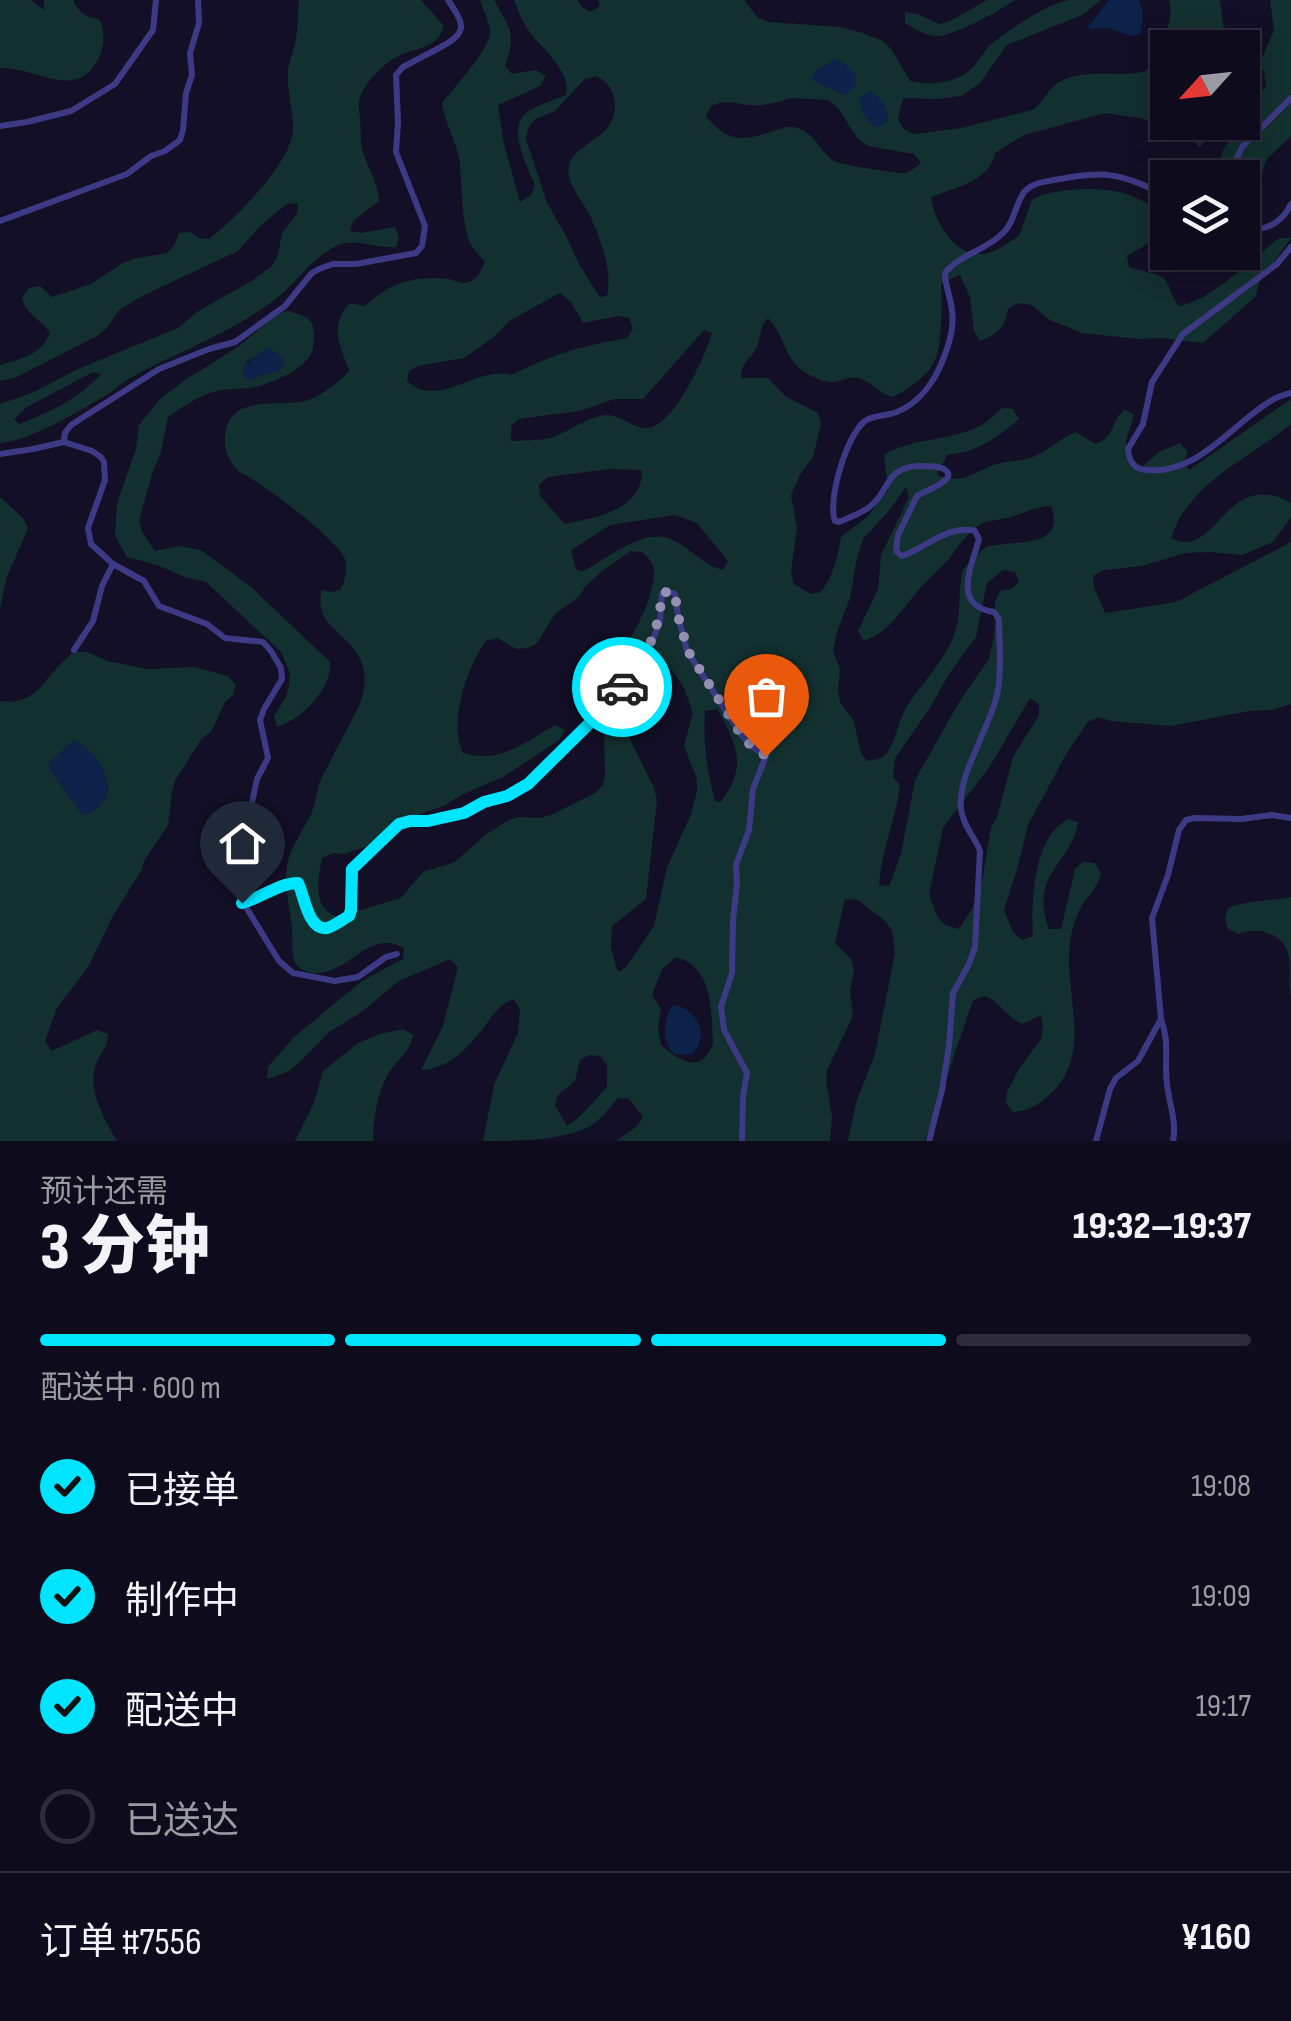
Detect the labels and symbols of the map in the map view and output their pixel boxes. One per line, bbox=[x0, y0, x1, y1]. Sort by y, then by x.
north arrow bbox=[1150, 30, 1260, 140]
courier bbox=[572, 637, 672, 737]
pin bbox=[724, 654, 809, 757]
pin bbox=[200, 801, 285, 904]

